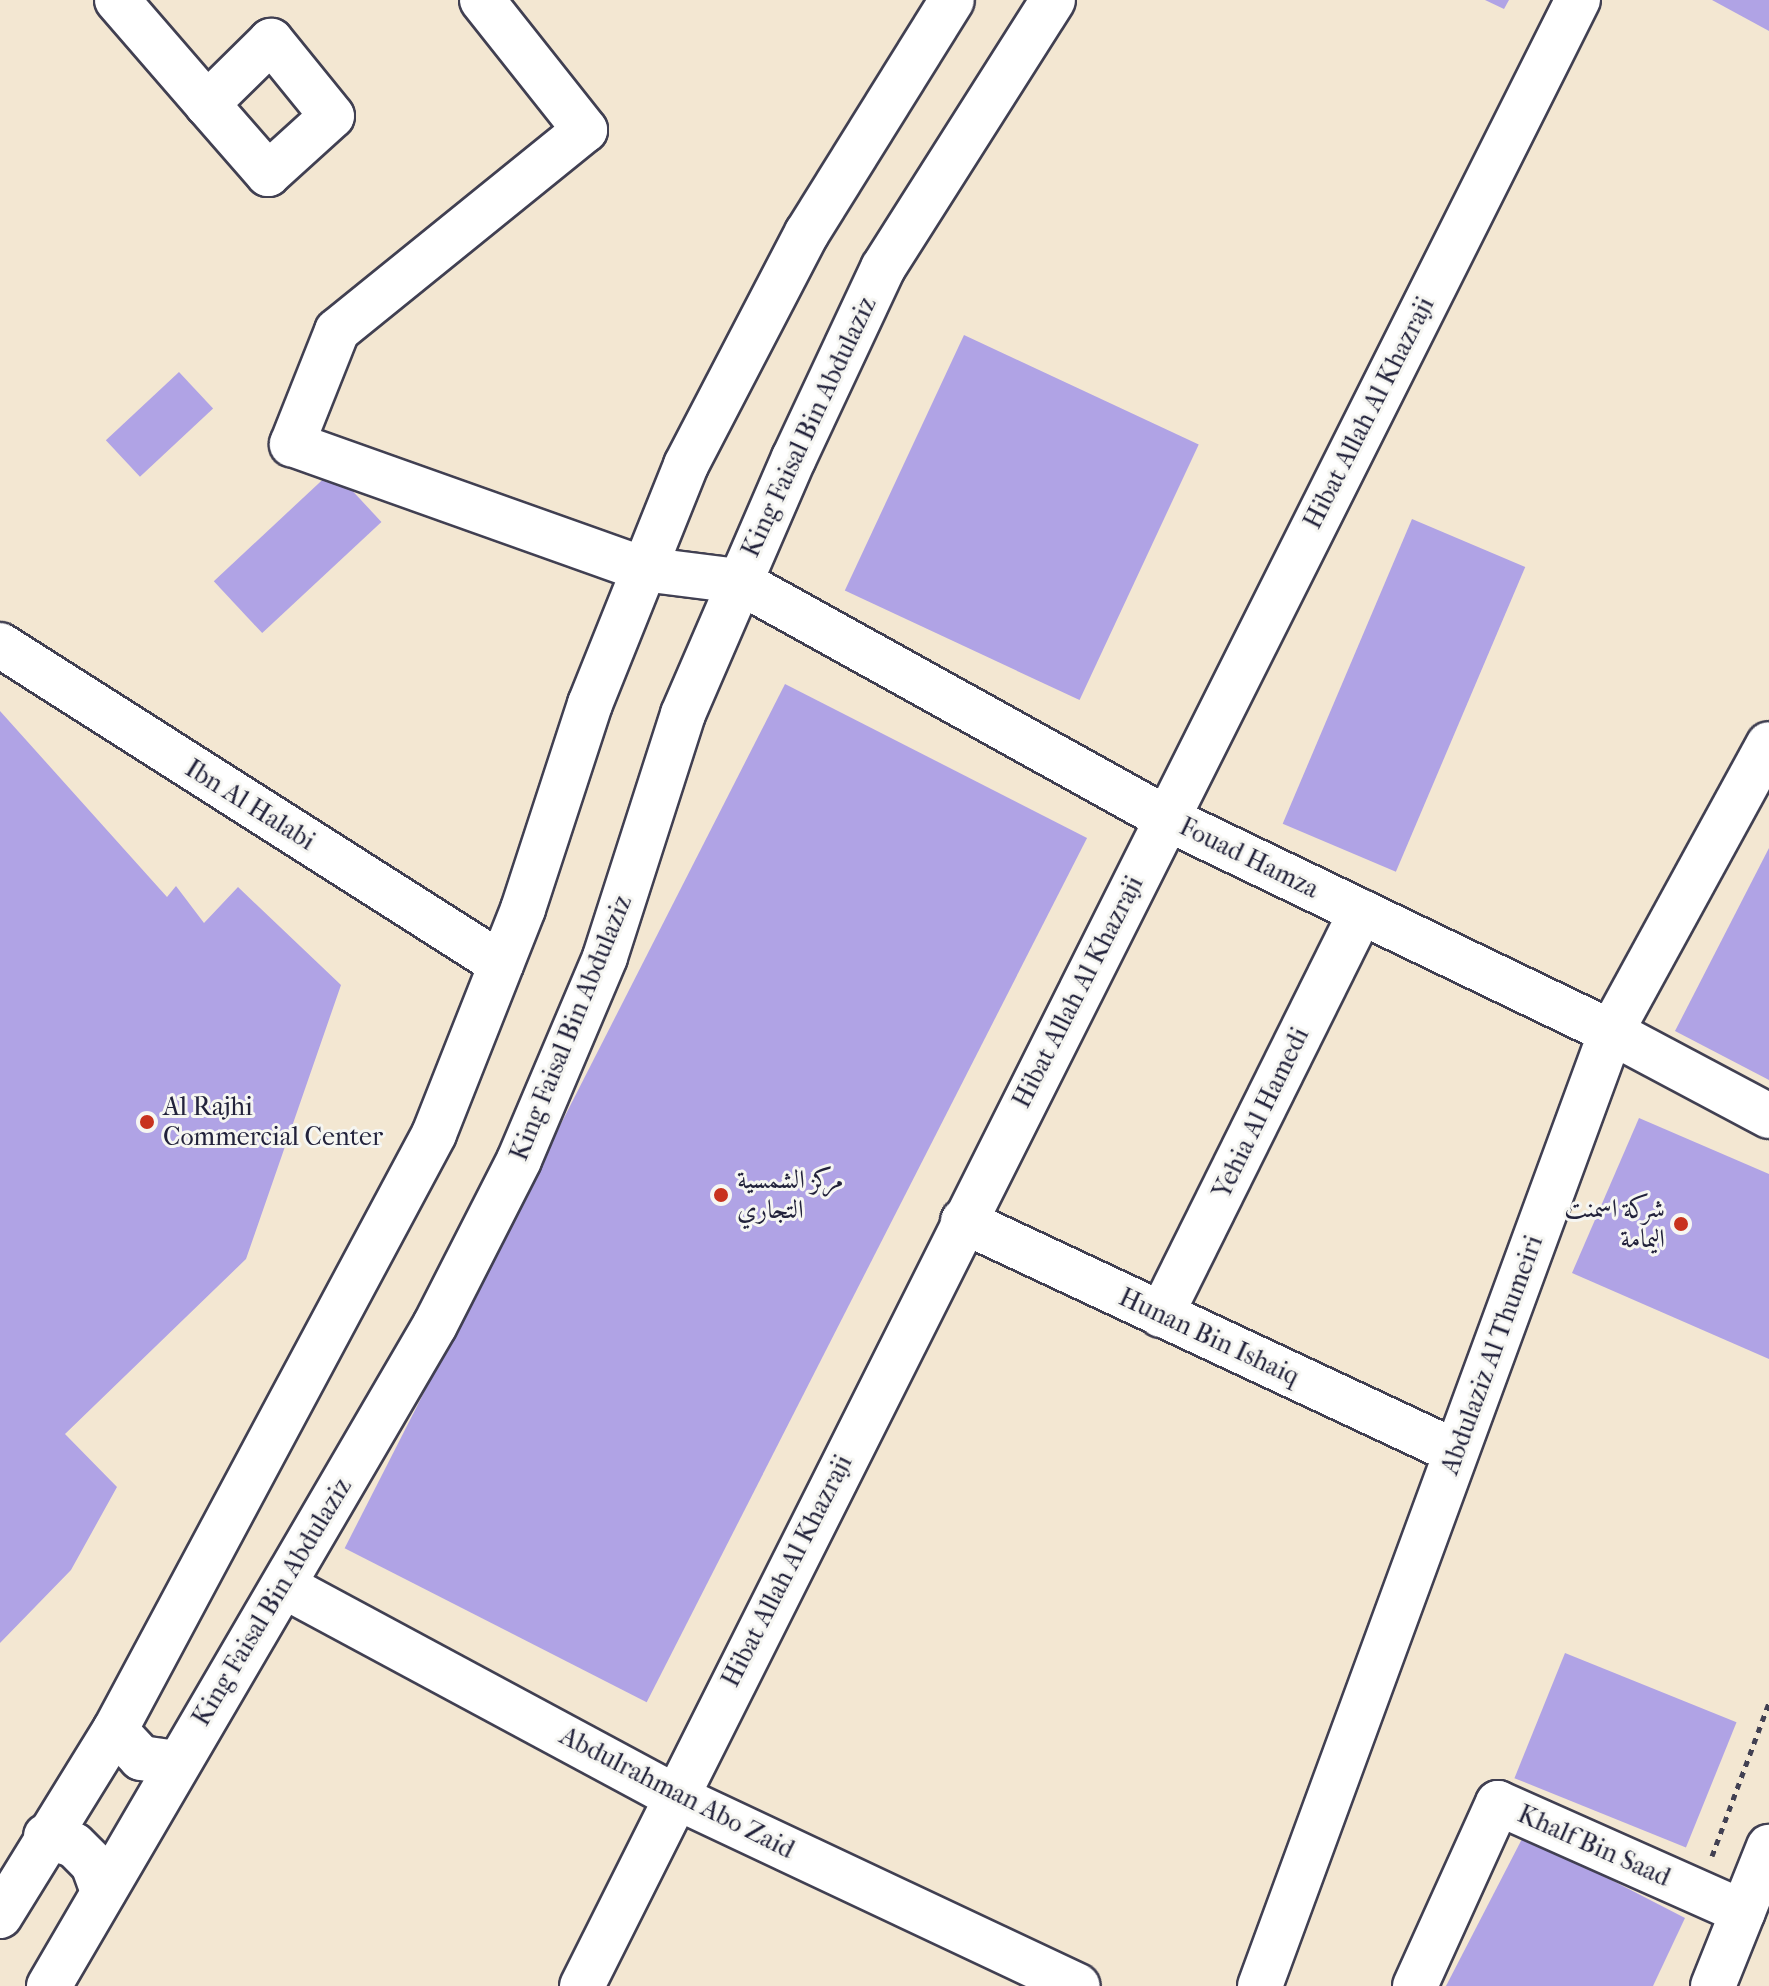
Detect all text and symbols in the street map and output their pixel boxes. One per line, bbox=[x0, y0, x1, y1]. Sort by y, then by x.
street label: King Faisal Bin Abdulaziz bbox=[735, 292, 883, 562]
street label: Hibat Allah Al Khazraji bbox=[1297, 292, 1441, 534]
street label: Ibn Al Halabi bbox=[179, 753, 321, 857]
street label: Fouad Hamza bbox=[1174, 811, 1324, 905]
street label: Hibat Allah Al Khazraji bbox=[1006, 871, 1150, 1113]
street label: King Faisal Bin Abdulaziz bbox=[503, 891, 639, 1165]
street label: Yehia Al Hamedi bbox=[1206, 1022, 1316, 1204]
place label: Al Rajhi Commercial Center bbox=[163, 1091, 383, 1152]
marker: Al Rajhi Commercial Center bbox=[138, 1113, 156, 1131]
place label: مركز الشمسية التجاري bbox=[737, 1164, 844, 1226]
marker: مركز الشمسية التجاري bbox=[712, 1186, 730, 1204]
place label: شركة اسمنت اليمامة bbox=[1564, 1193, 1665, 1254]
marker: شركة اسمنت اليمامة bbox=[1672, 1215, 1690, 1233]
street label: Abdulaziz Al Thumeiri bbox=[1434, 1231, 1550, 1479]
street label: Hunan Bin Ishaiq bbox=[1114, 1282, 1304, 1392]
street label: Hibat Allah Al Khazraji bbox=[715, 1450, 859, 1692]
street label: King Faisal Bin Abdulaziz bbox=[186, 1472, 358, 1732]
street label: Abdulrahman Abo Zaid bbox=[555, 1720, 799, 1866]
street label: Khalf Bin Saad bbox=[1513, 1798, 1675, 1894]

